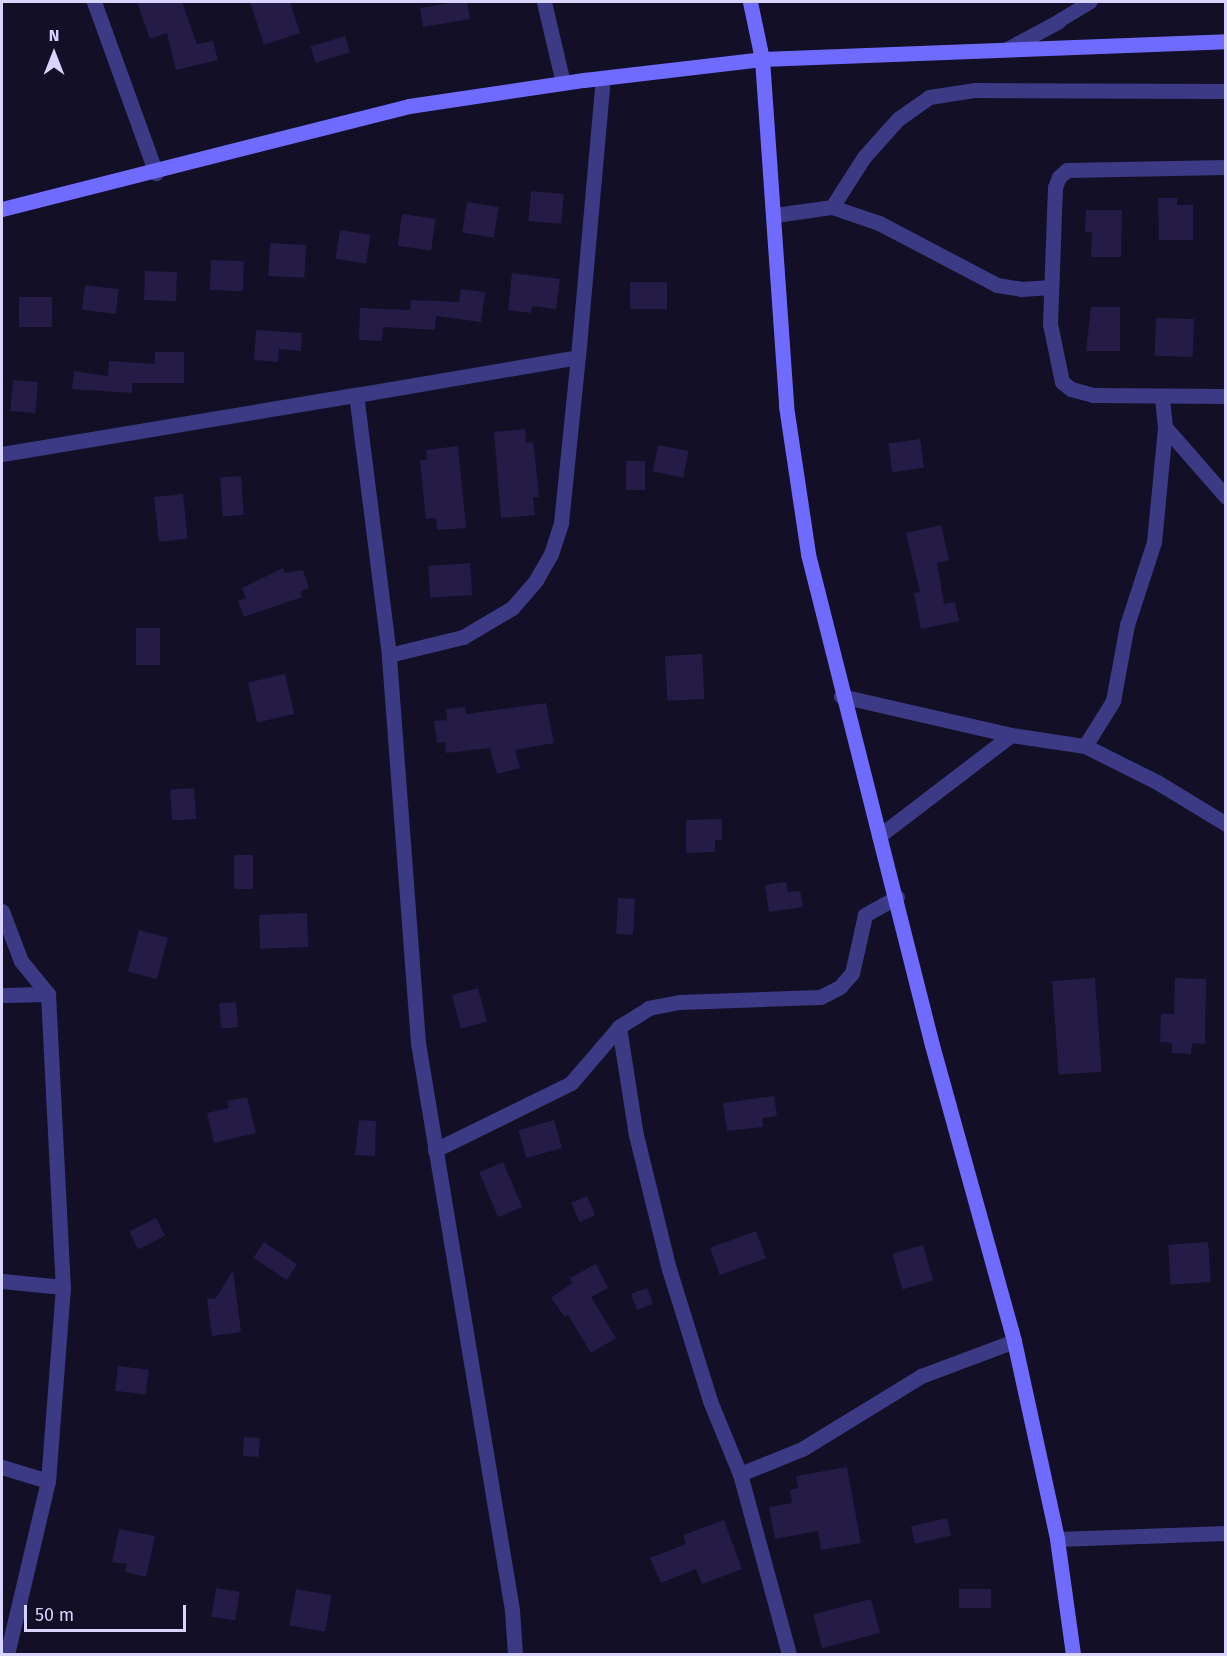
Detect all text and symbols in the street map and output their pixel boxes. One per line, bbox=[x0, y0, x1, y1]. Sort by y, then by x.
north arrow bbox=[24, 24, 84, 84]
text: N bbox=[49, 26, 59, 45]
scale bar bbox=[27, 1593, 189, 1631]
text: 50 m bbox=[35, 1604, 74, 1626]

